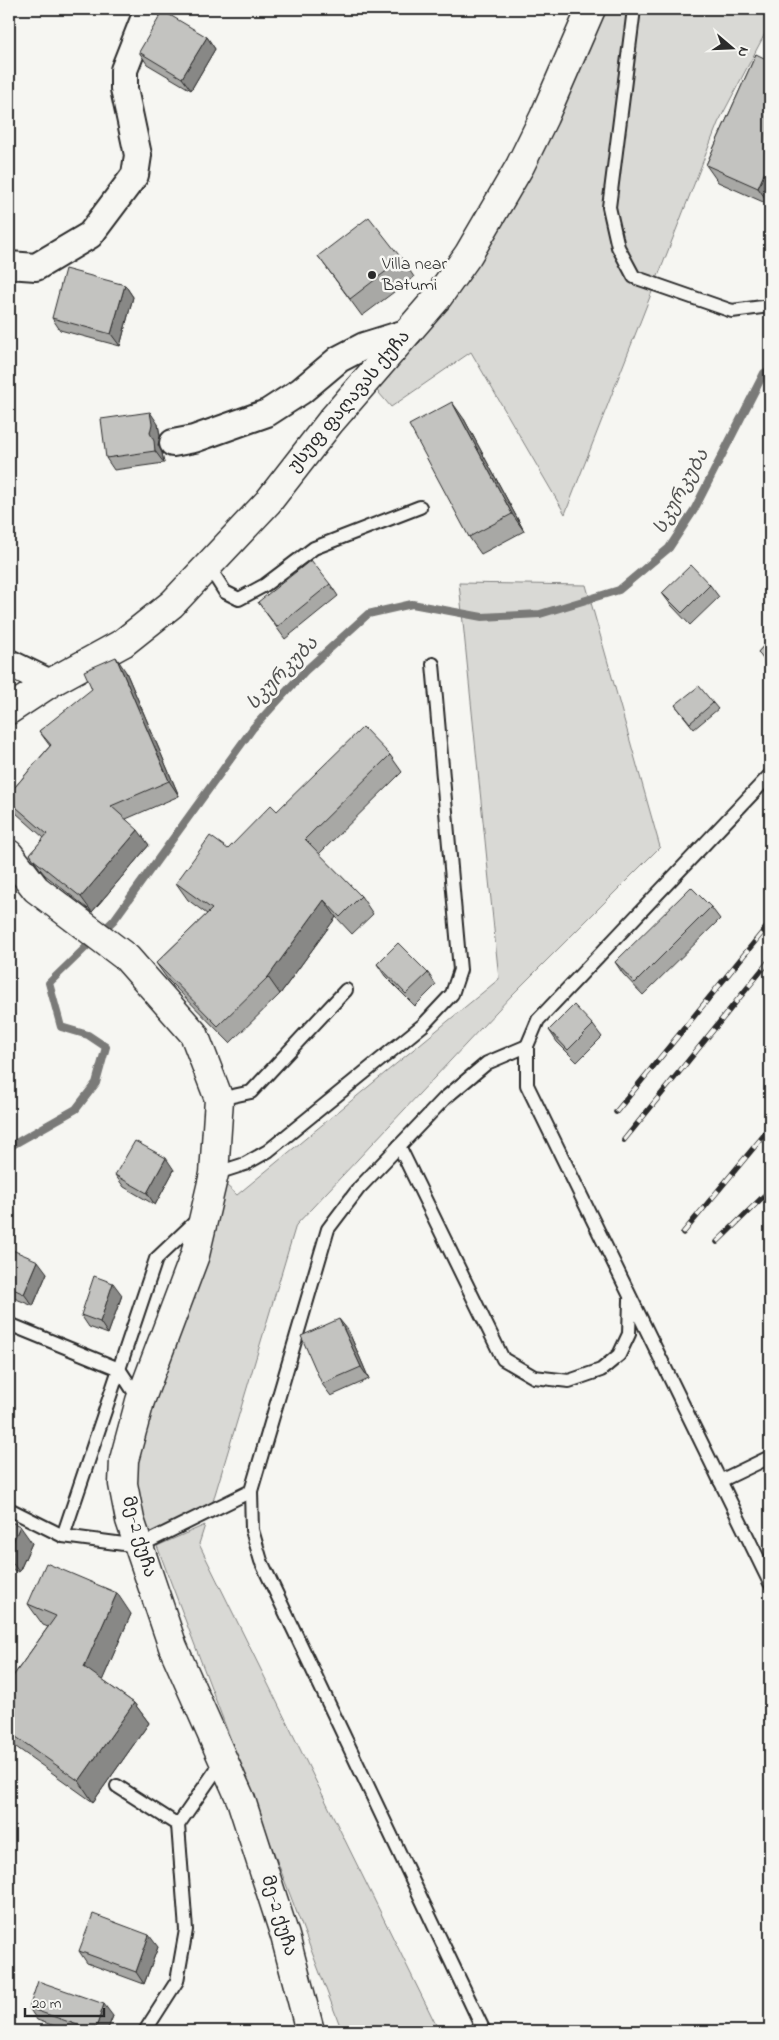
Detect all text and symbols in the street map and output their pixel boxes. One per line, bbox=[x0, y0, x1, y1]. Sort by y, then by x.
north arrow bbox=[706, 22, 756, 72]
text: N bbox=[731, 44, 754, 60]
place label: Villa near Batumi bbox=[381, 252, 448, 299]
marker: Villa near Batumi bbox=[366, 269, 378, 281]
street label: უსუფ ფაღავას ქუჩა bbox=[283, 325, 417, 479]
water label: სკურკუბა bbox=[648, 444, 717, 539]
water label: სკურკუბა bbox=[241, 631, 325, 717]
street label: მე-2 ქუჩა bbox=[114, 1493, 162, 1581]
street label: მე-2 ქუჩა bbox=[253, 1872, 303, 1960]
scale bar bbox=[25, 1985, 104, 2017]
text: 20 m bbox=[32, 1993, 62, 2015]

